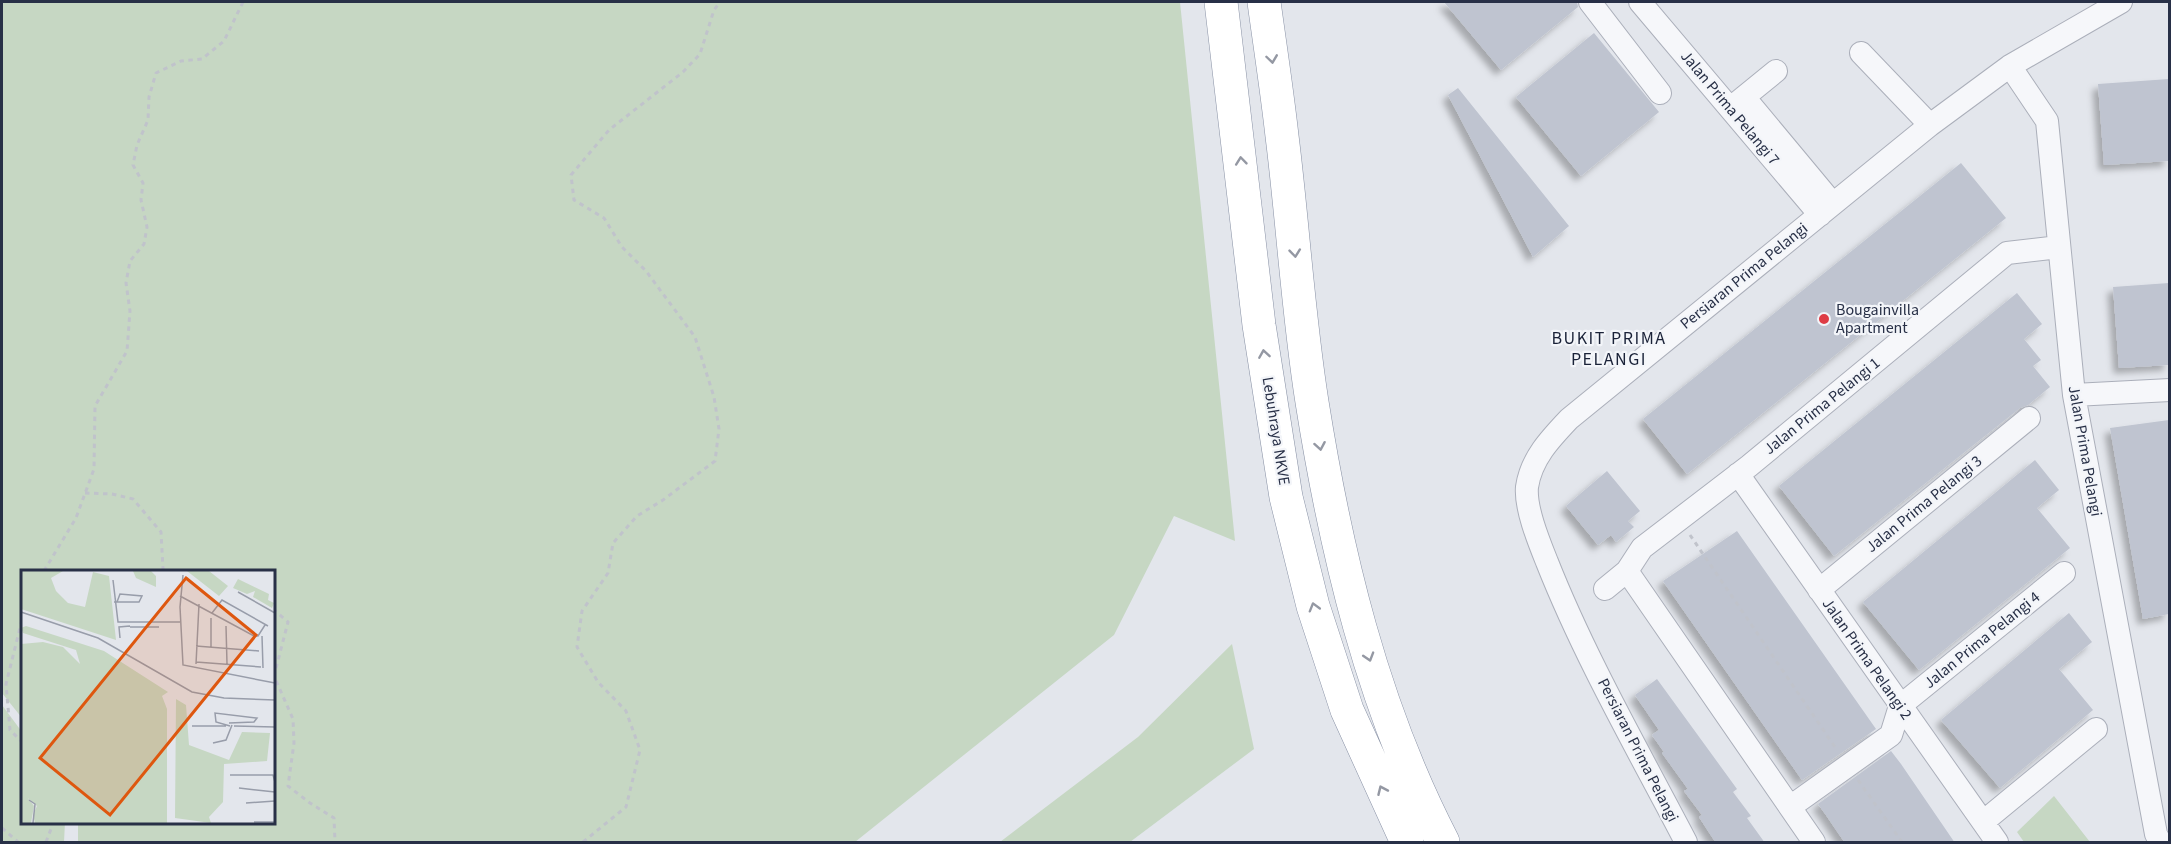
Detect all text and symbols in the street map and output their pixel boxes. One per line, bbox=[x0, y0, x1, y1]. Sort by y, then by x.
street label: Jalan Prima Pelangi 7 bbox=[1675, 46, 1785, 170]
one-way arrow bbox=[1265, 55, 1278, 64]
one-way arrow bbox=[1235, 156, 1248, 165]
street label: Persiaran Prima Pelangi bbox=[1675, 218, 1813, 334]
one-way arrow bbox=[1288, 249, 1301, 258]
place label: Bougainvilla Apartment bbox=[1836, 299, 1919, 339]
marker: Bougainvilla Apartment bbox=[1817, 312, 1831, 326]
district label: BUKIT PRIMA PELANGI bbox=[1551, 326, 1667, 372]
one-way arrow bbox=[1258, 350, 1270, 359]
street label: Jalan Prima Pelangi 1 bbox=[1759, 352, 1885, 460]
street label: Lebuhraya NKVE bbox=[1257, 375, 1295, 487]
street label: Jalan Prima Pelangi bbox=[2063, 384, 2107, 518]
one-way arrow bbox=[1313, 441, 1326, 451]
street label: Jalan Prima Pelangi 3 bbox=[1861, 450, 1987, 558]
inset map bbox=[21, 570, 274, 823]
street label: Jalan Prima Pelangi 4 bbox=[1919, 586, 2045, 694]
street label: Jalan Prima Pelangi 2 bbox=[1817, 594, 1917, 724]
one-way arrow bbox=[1309, 602, 1321, 613]
one-way arrow bbox=[1362, 651, 1374, 662]
street label: Persiaran Prima Pelangi bbox=[1592, 674, 1684, 826]
one-way arrow bbox=[1377, 785, 1389, 796]

